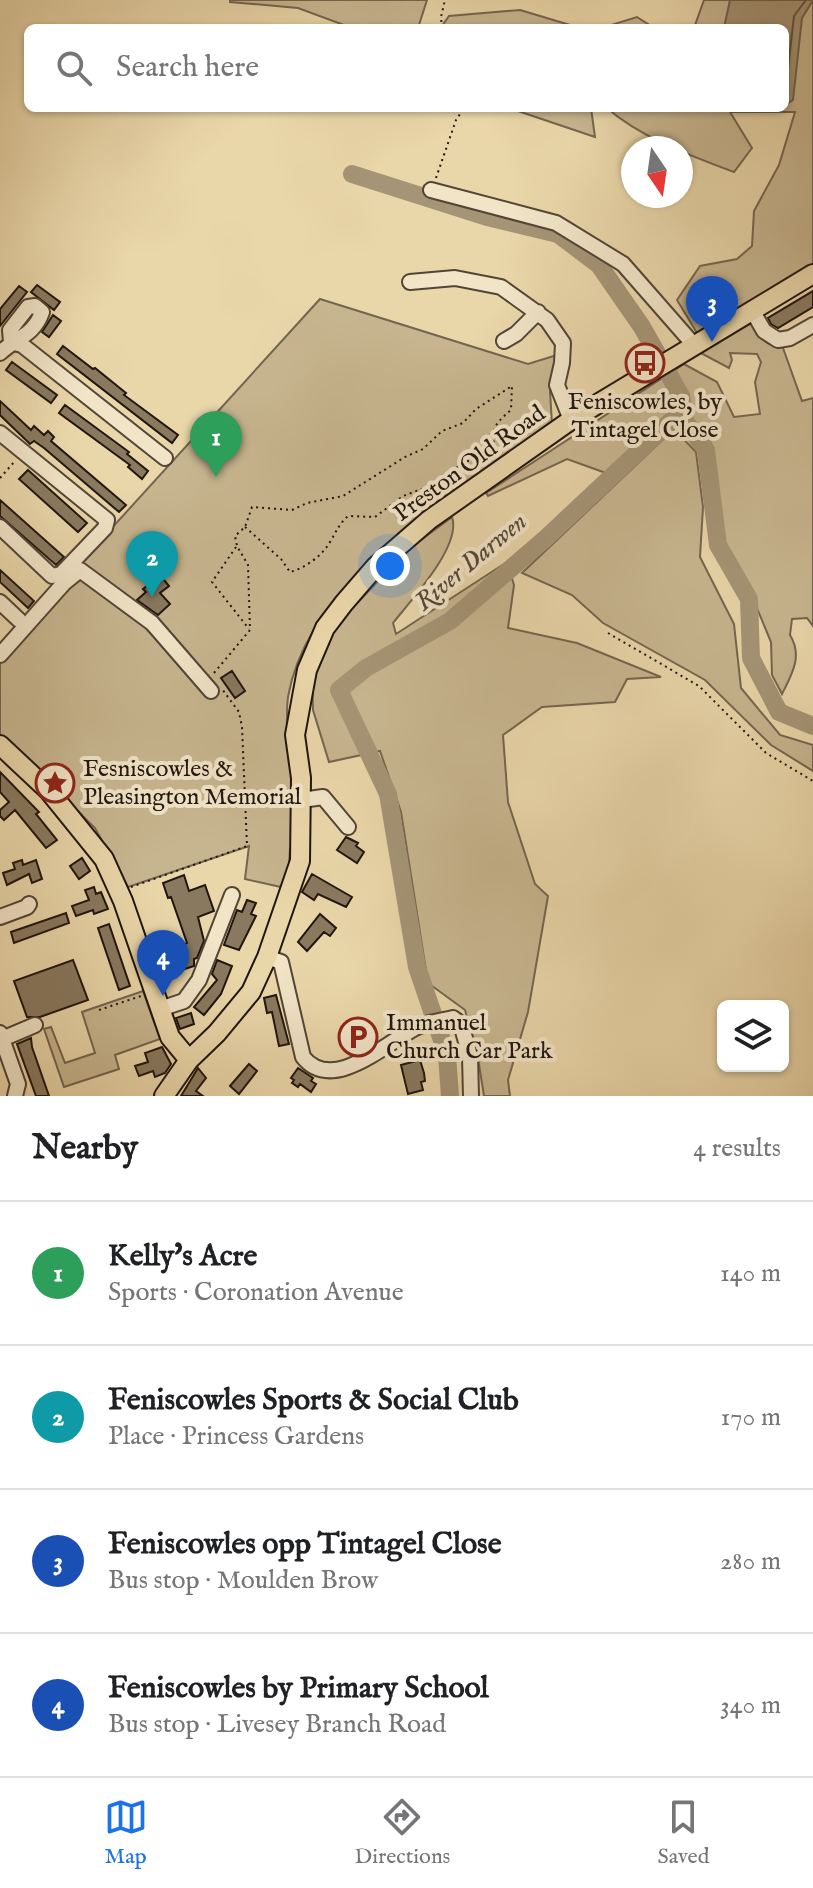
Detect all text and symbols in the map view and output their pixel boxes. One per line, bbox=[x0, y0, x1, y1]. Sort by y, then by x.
search box bbox=[24, 24, 789, 112]
icon: search bbox=[52, 46, 96, 90]
text: Search here bbox=[116, 49, 259, 87]
north arrow bbox=[621, 136, 693, 208]
pin: 3 bbox=[686, 276, 738, 342]
bus stop icon: Feniscowles, by Tintagel Close bbox=[624, 342, 666, 384]
place label: Feniscowles, by Tintagel Close bbox=[568, 387, 722, 446]
street label: Preston Old Road bbox=[388, 398, 552, 529]
pin: 1 bbox=[190, 411, 242, 477]
water label: River Darwen bbox=[408, 505, 534, 619]
pin: 2 bbox=[126, 531, 178, 597]
your location bbox=[370, 546, 410, 586]
place label: Fesniscowles & Pleasington Memorial bbox=[83, 754, 302, 813]
place icon: Fesniscowles & Pleasington Memorial bbox=[34, 762, 76, 804]
pin: 4 bbox=[137, 930, 189, 996]
map controls bbox=[717, 1000, 789, 1072]
button: layers bbox=[717, 1000, 789, 1072]
place label: Immanuel Church Car Park bbox=[386, 1008, 553, 1067]
parking icon: Immanuel Church Car Park bbox=[337, 1016, 379, 1058]
text: Nearby bbox=[32, 1127, 138, 1170]
text: 4 results bbox=[693, 1132, 781, 1165]
text: Kelly's Acre bbox=[108, 1238, 257, 1276]
text: 1 bbox=[53, 1257, 63, 1290]
text: 140 m bbox=[720, 1257, 781, 1290]
text: Sports · Coronation Avenue bbox=[108, 1276, 404, 1309]
text: Feniscowles Sports & Social Club bbox=[108, 1382, 519, 1420]
text: 2 bbox=[52, 1401, 64, 1434]
text: 170 m bbox=[721, 1401, 781, 1434]
text: Place · Princess Gardens bbox=[108, 1420, 364, 1453]
text: Feniscowles opp Tintagel Close bbox=[108, 1526, 501, 1564]
text: 3 bbox=[53, 1545, 63, 1578]
text: 280 m bbox=[720, 1545, 781, 1578]
text: Bus stop · Moulden Brow bbox=[108, 1564, 378, 1597]
text: Feniscowles by Primary School bbox=[108, 1670, 489, 1708]
text: 4 bbox=[52, 1689, 64, 1722]
text: 340 m bbox=[720, 1689, 781, 1722]
text: Bus stop · Livesey Branch Road bbox=[108, 1708, 446, 1741]
tab: Map bbox=[104, 1795, 148, 1871]
tab: Directions bbox=[355, 1795, 450, 1871]
tab: Saved bbox=[657, 1795, 709, 1871]

